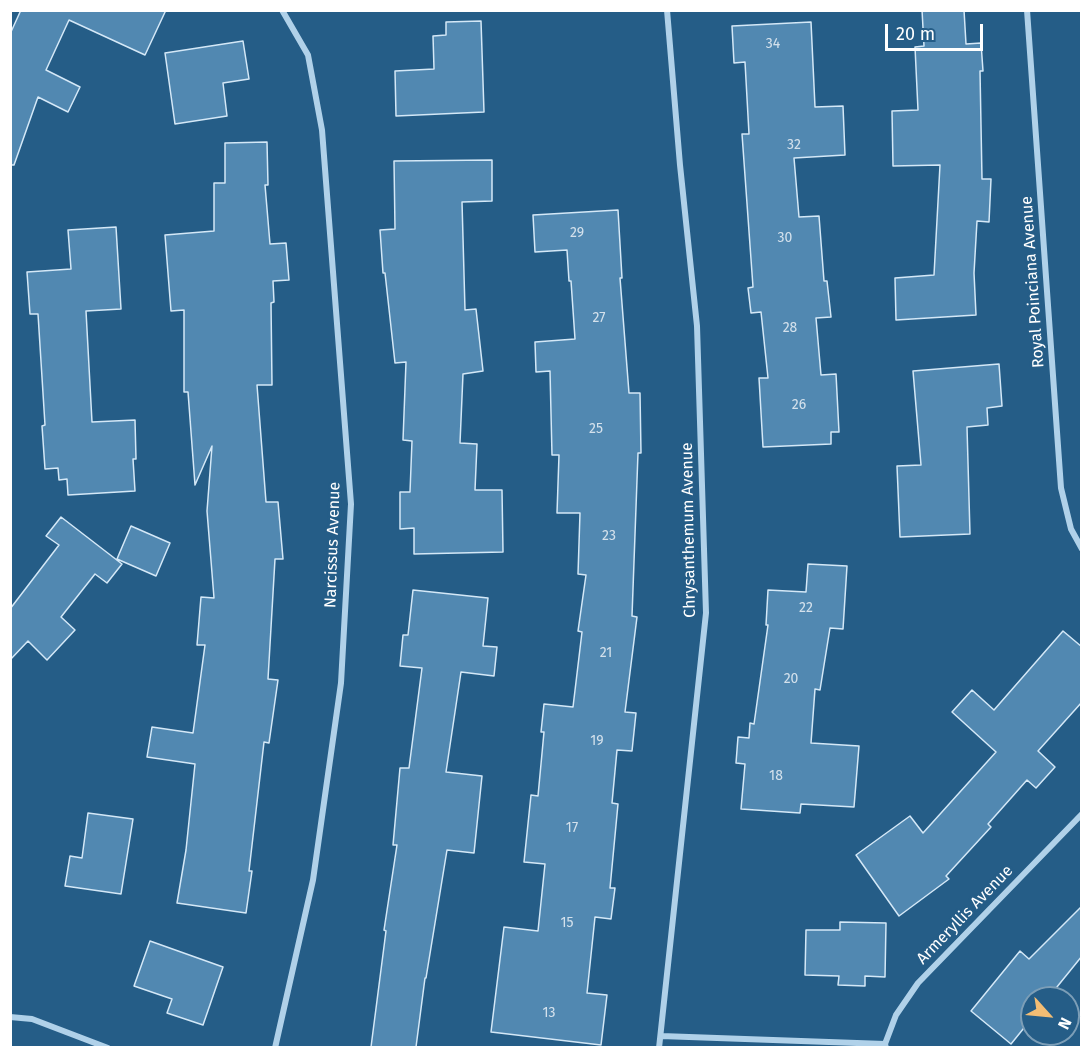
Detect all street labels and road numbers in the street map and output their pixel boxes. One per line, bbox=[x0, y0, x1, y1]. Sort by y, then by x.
street label: Royal Poinciana Avenue bbox=[1017, 195, 1049, 369]
street label: Chrysanthemum Avenue bbox=[678, 442, 700, 618]
street label: Narcissus Avenue bbox=[321, 482, 345, 608]
street label: Armeryllis Avenue bbox=[913, 861, 1017, 969]

